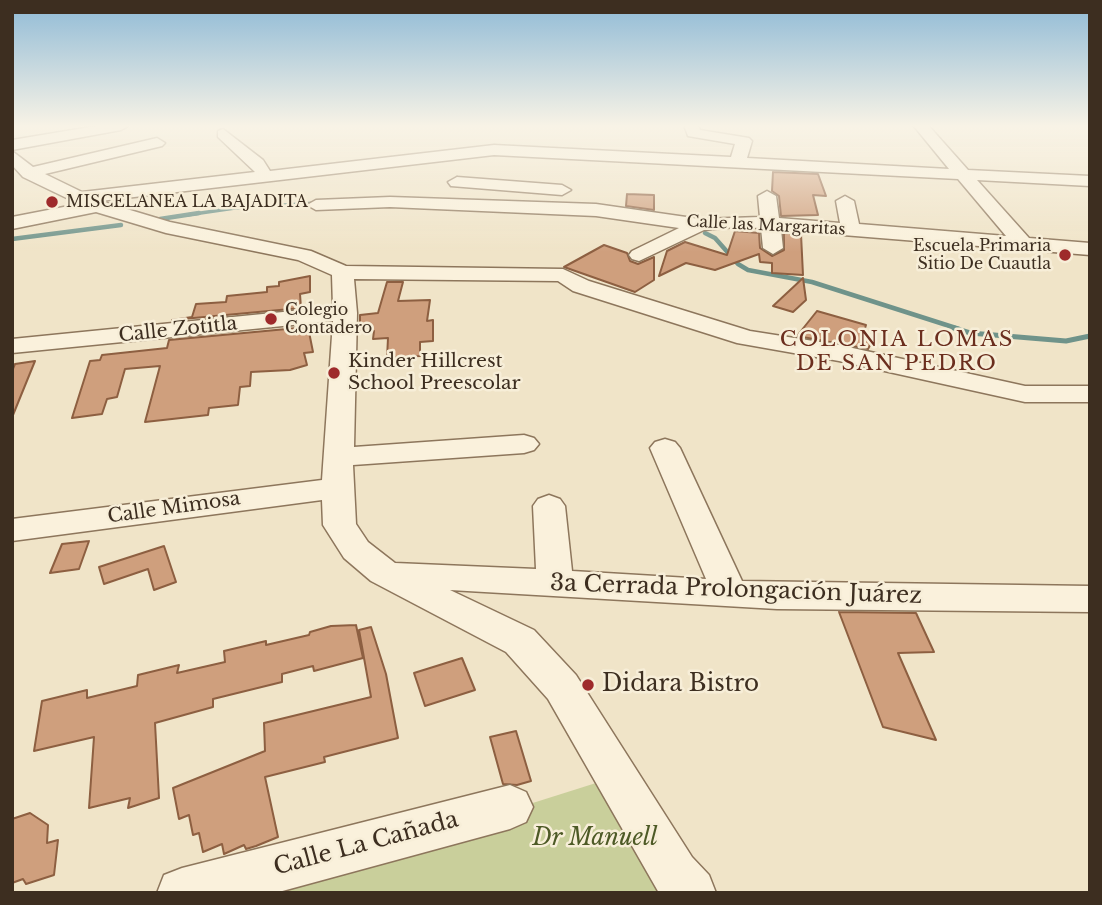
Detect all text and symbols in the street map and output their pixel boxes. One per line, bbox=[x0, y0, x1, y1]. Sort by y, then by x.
place label: MISCELANEA LA BAJADITA bbox=[66, 192, 308, 212]
marker: MISCELANEA LA BAJADITA bbox=[44, 194, 60, 210]
street label: Calle las Margaritas bbox=[686, 212, 846, 240]
place label: Escuela Primaria Sitio De Cuautla bbox=[913, 236, 1051, 274]
marker: Escuela Primaria Sitio De Cuautla bbox=[1057, 247, 1073, 263]
place label: Colegio Contadero bbox=[285, 300, 372, 338]
marker: Colegio Contadero bbox=[263, 311, 279, 327]
street label: Calle Zotitla bbox=[118, 312, 238, 348]
district label: COLONIA LOMAS DE SAN PEDRO bbox=[781, 327, 1013, 377]
place label: Kinder Hillcrest School Preescolar bbox=[348, 351, 521, 395]
marker: Kinder Hillcrest School Preescolar bbox=[326, 365, 342, 381]
street label: Calle Mimosa bbox=[106, 487, 242, 529]
street label: 3a Cerrada Prolongación Juárez bbox=[550, 570, 922, 610]
place label: Didara Bistro bbox=[602, 671, 759, 699]
marker: Didara Bistro bbox=[580, 677, 596, 693]
street label: Calle La Cañada bbox=[271, 806, 461, 882]
park label: Dr Manuell bbox=[533, 825, 657, 853]

